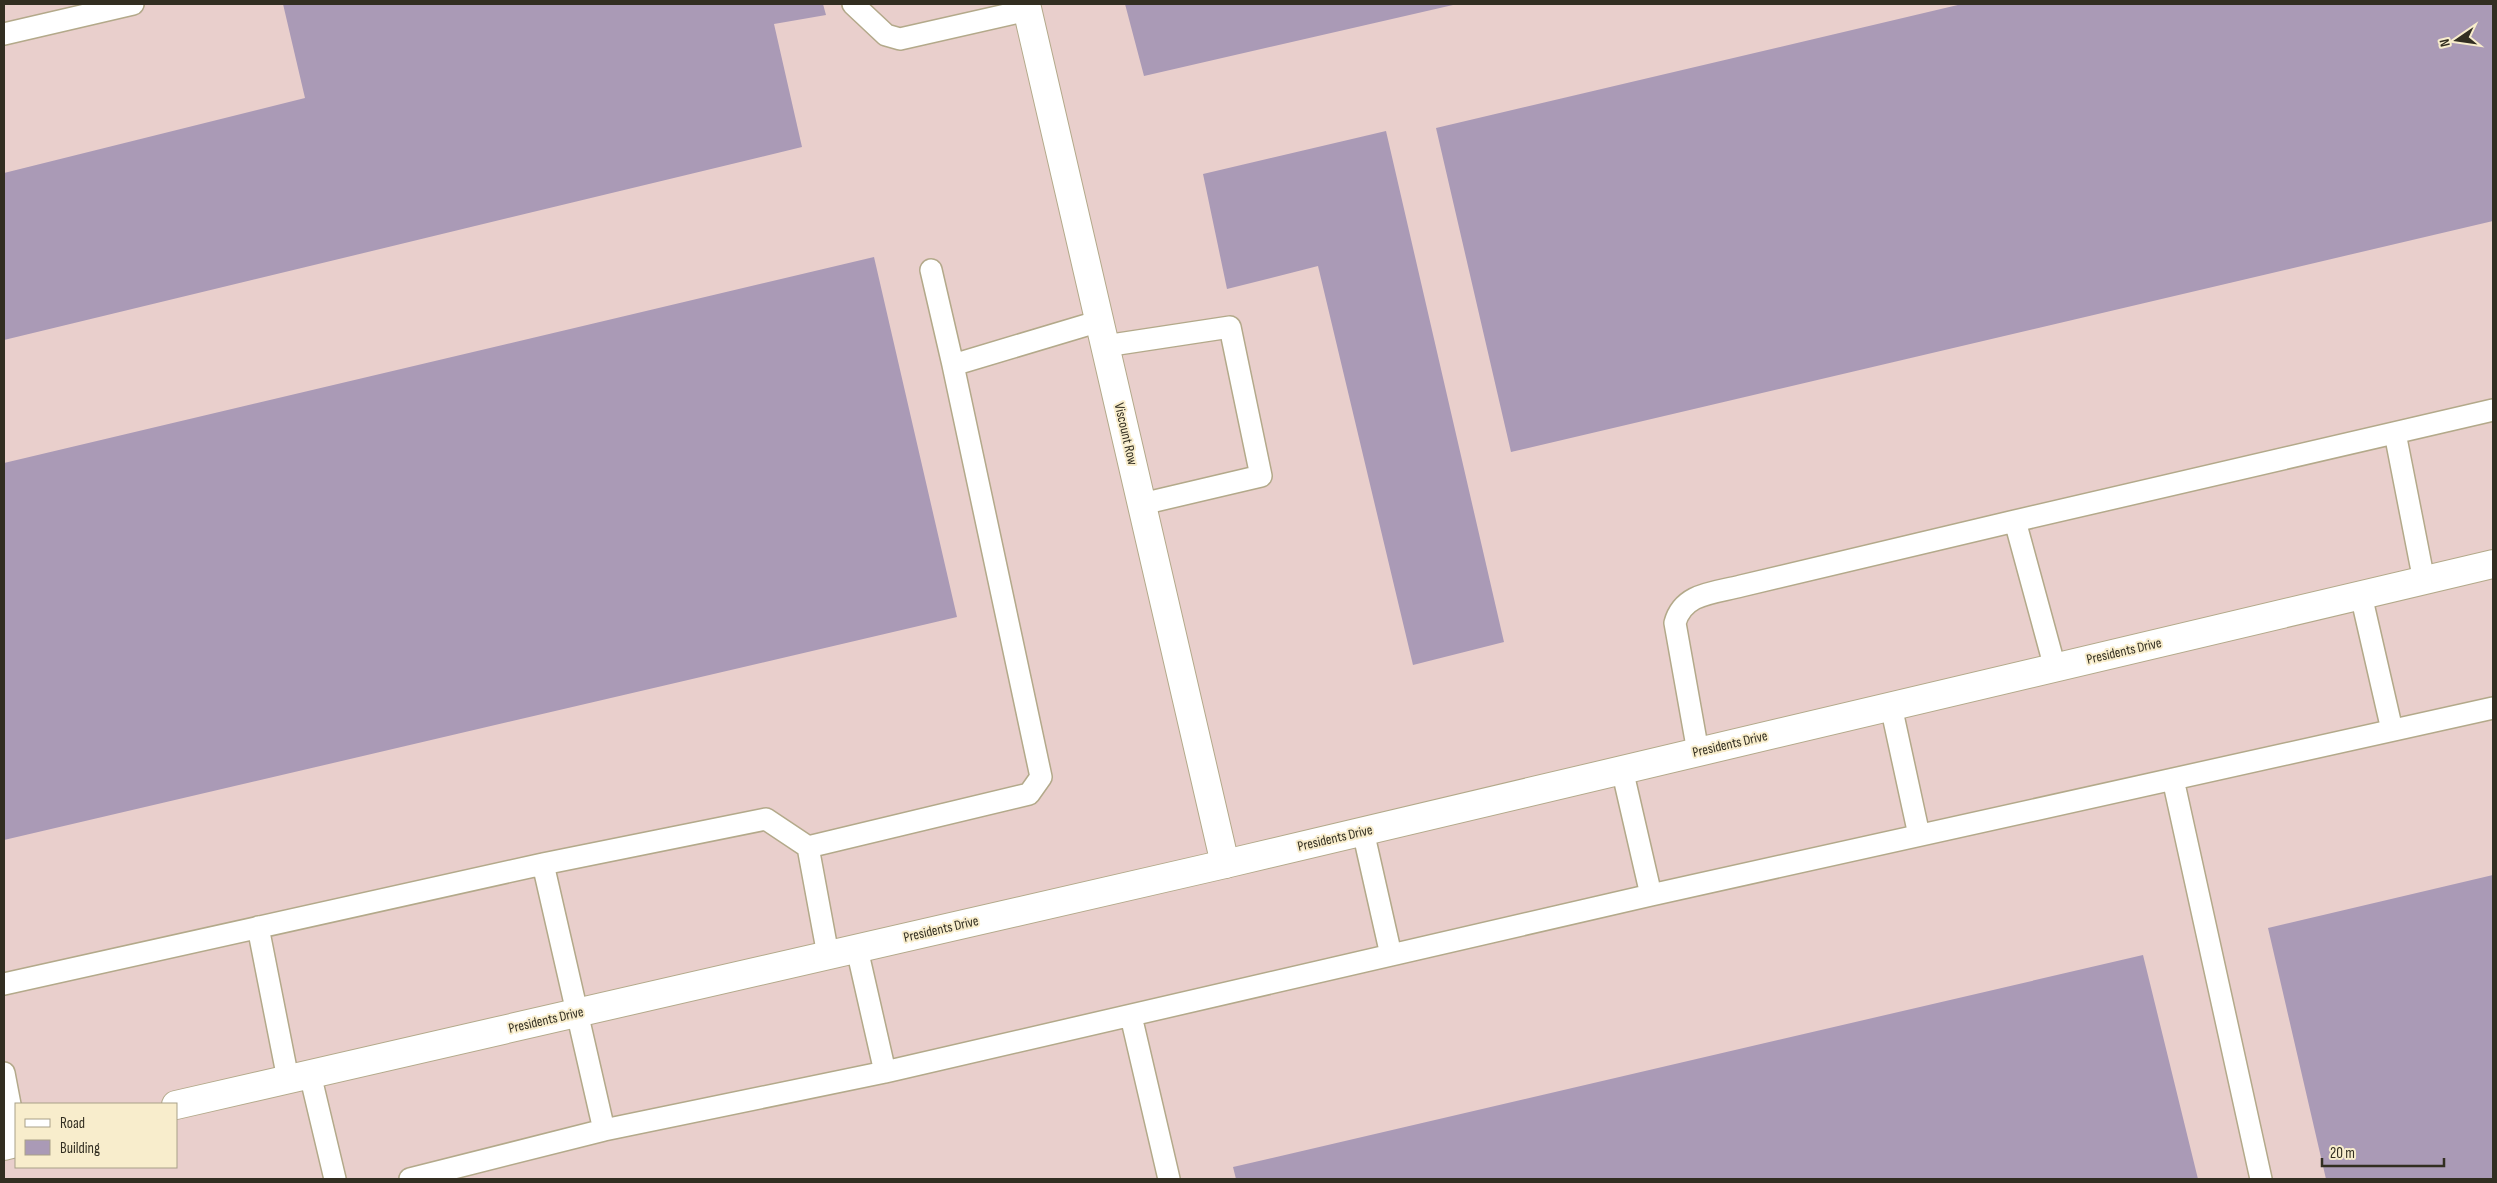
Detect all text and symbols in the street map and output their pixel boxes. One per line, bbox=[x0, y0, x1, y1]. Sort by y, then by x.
north arrow bbox=[2432, 15, 2482, 65]
text: N bbox=[2436, 37, 2454, 48]
street label: Viscount Row bbox=[1111, 401, 1141, 467]
street label: Presidents Drive bbox=[2085, 634, 2163, 668]
street label: Presidents Drive bbox=[1691, 727, 1769, 761]
street label: Presidents Drive bbox=[1296, 821, 1374, 855]
street label: Presidents Drive bbox=[902, 912, 980, 946]
street label: Presidents Drive bbox=[507, 1003, 585, 1037]
legend bbox=[15, 1103, 178, 1168]
text: Road bbox=[60, 1114, 85, 1133]
scale bar bbox=[2322, 1136, 2444, 1168]
text: Building bbox=[60, 1139, 100, 1158]
text: 20 m bbox=[2330, 1144, 2355, 1163]

